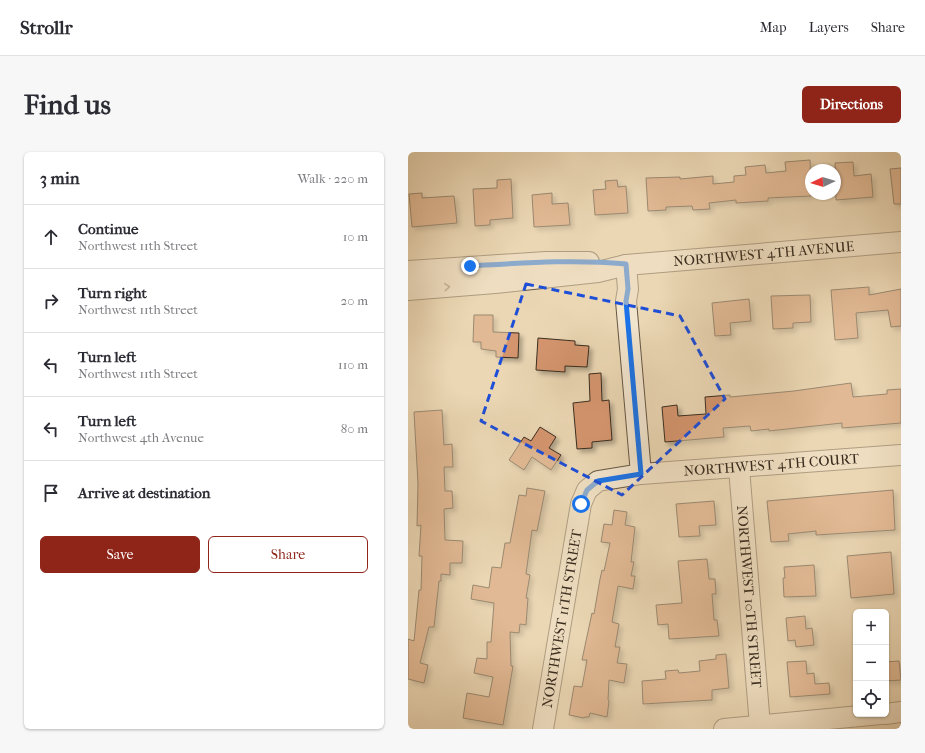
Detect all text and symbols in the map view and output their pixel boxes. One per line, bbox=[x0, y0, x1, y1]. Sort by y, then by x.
text: Strollr bbox=[20, 17, 73, 39]
text: Map bbox=[760, 19, 787, 36]
text: Layers bbox=[809, 19, 849, 36]
text: Share bbox=[871, 19, 905, 36]
button: Directions bbox=[802, 86, 901, 123]
text: Find us bbox=[24, 88, 111, 121]
north arrow bbox=[805, 164, 841, 200]
text: 3 min bbox=[40, 168, 80, 188]
text: Walk · 220 m bbox=[297, 171, 368, 186]
text: Continue bbox=[78, 220, 138, 238]
icon: ahead bbox=[40, 226, 62, 248]
text: 10 m bbox=[343, 229, 368, 244]
text: Northwest 11th Street bbox=[78, 238, 198, 253]
street label: NORTHWEST 4TH AVENUE bbox=[673, 238, 855, 270]
route end bbox=[461, 257, 479, 275]
one-way arrow bbox=[444, 282, 450, 291]
text: Turn right bbox=[78, 284, 147, 302]
icon: right bbox=[40, 290, 62, 312]
text: 20 m bbox=[341, 293, 368, 308]
text: Northwest 11th Street bbox=[78, 302, 198, 317]
text: Turn left bbox=[78, 348, 136, 366]
icon: left bbox=[40, 354, 62, 376]
text: 110 m bbox=[338, 357, 368, 372]
text: Northwest 11th Street bbox=[78, 366, 198, 381]
text: Turn left bbox=[78, 412, 136, 430]
icon: left bbox=[40, 418, 62, 440]
text: 80 m bbox=[341, 421, 368, 436]
text: Northwest 4th Avenue bbox=[78, 430, 204, 445]
street label: NORTHWEST 4TH COURT bbox=[683, 450, 860, 480]
icon: arrive bbox=[40, 482, 62, 504]
text: Arrive at destination bbox=[78, 484, 210, 502]
route start bbox=[572, 495, 590, 513]
street label: NORTHWEST 10TH STREET bbox=[733, 505, 765, 689]
street label: NORTHWEST 11TH STREET bbox=[539, 528, 586, 709]
button: Save bbox=[40, 536, 200, 573]
button: Share bbox=[208, 536, 368, 573]
map controls bbox=[853, 609, 889, 717]
button: + bbox=[853, 609, 889, 645]
button: − bbox=[853, 645, 889, 681]
button: locate bbox=[853, 681, 889, 717]

